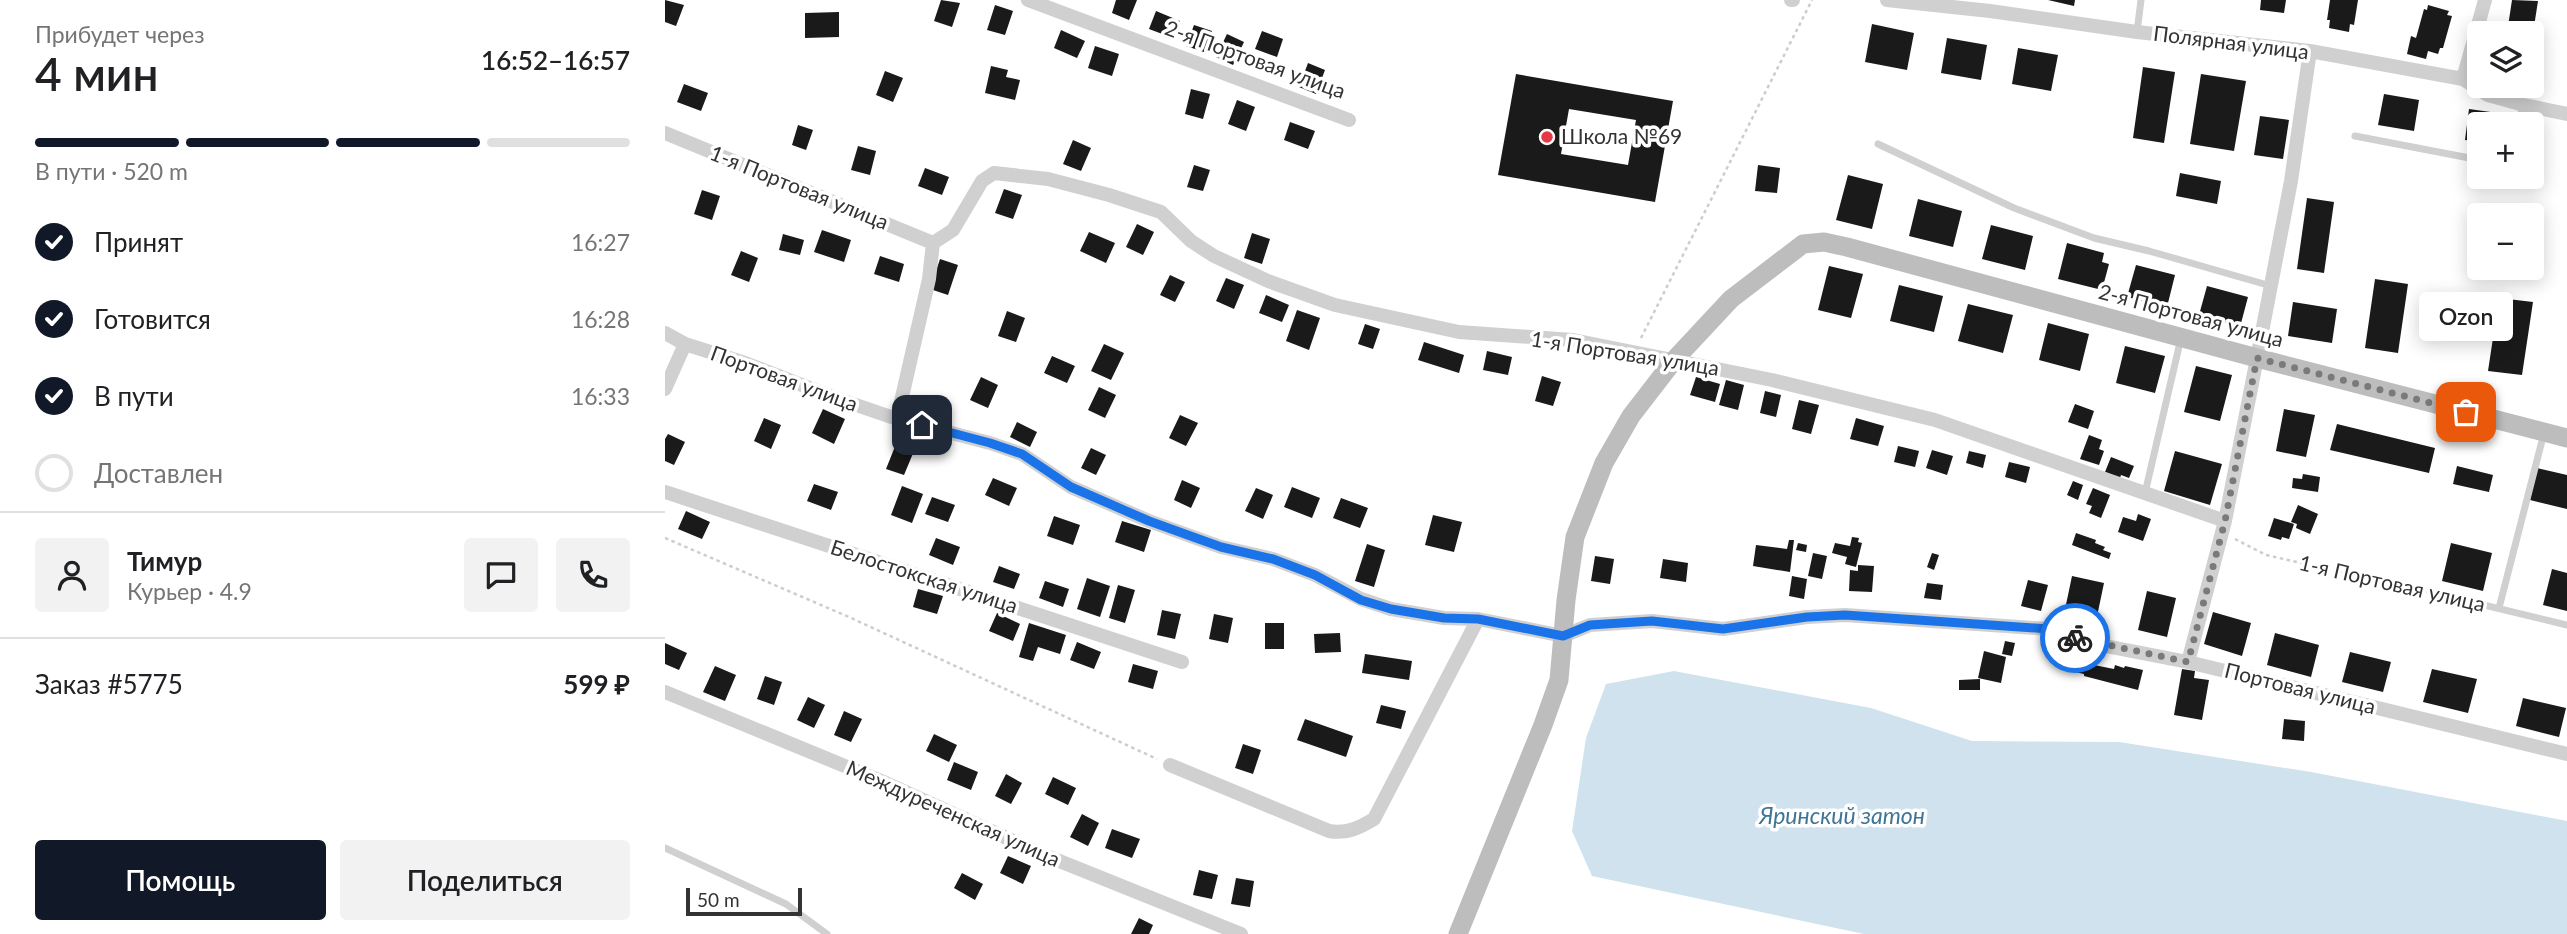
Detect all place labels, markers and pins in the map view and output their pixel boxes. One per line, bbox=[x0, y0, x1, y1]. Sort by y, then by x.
place label: Школа №69 bbox=[1561, 123, 1682, 148]
marker: Школа №69 bbox=[1539, 129, 1555, 145]
callout: Ozon bbox=[2419, 293, 2513, 342]
pin bbox=[2436, 382, 2496, 442]
pin bbox=[892, 395, 952, 455]

